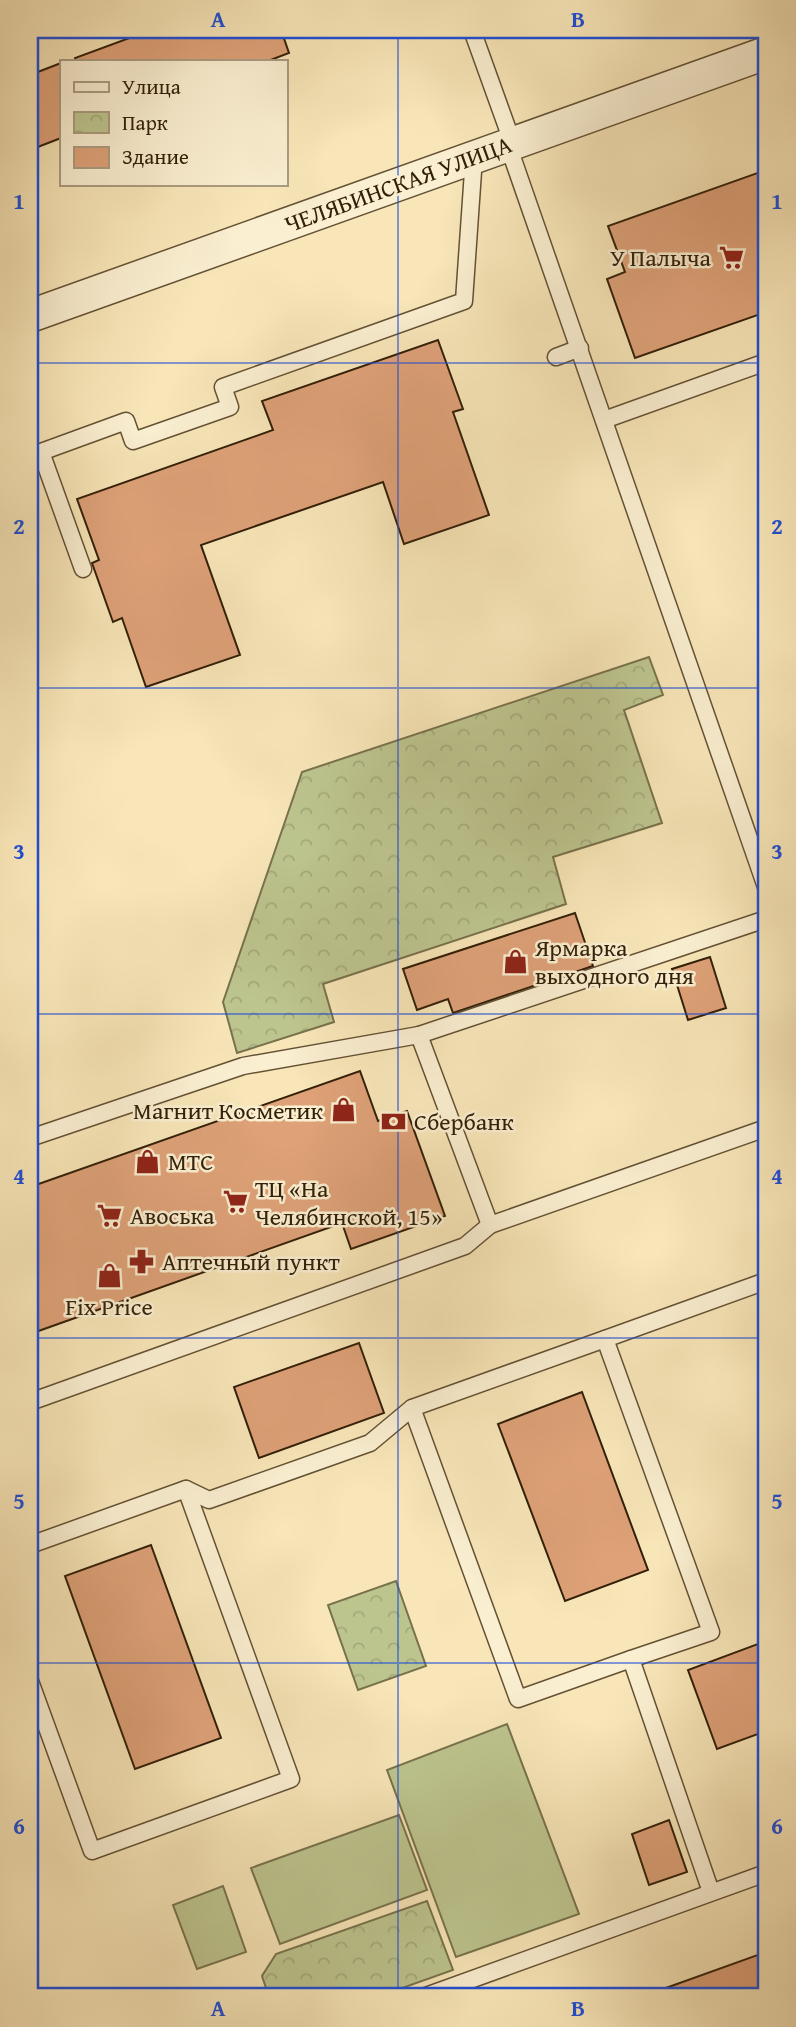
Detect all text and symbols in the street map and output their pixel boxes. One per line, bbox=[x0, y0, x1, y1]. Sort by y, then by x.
text: A bbox=[211, 2, 226, 35]
text: B bbox=[571, 2, 585, 35]
legend bbox=[60, 60, 287, 186]
text: Улица bbox=[122, 71, 181, 102]
text: Парк bbox=[122, 107, 168, 138]
street label: ЧЕЛЯБИНСКАЯ УЛИЦА bbox=[279, 126, 517, 241]
text: Здание bbox=[122, 141, 189, 172]
text: 1 bbox=[13, 184, 25, 217]
text: 1 bbox=[771, 184, 783, 217]
place label: У Палыча bbox=[610, 240, 712, 275]
supermarket icon: У Палыча bbox=[717, 243, 745, 271]
text: 2 bbox=[13, 509, 25, 542]
text: 2 bbox=[771, 509, 783, 542]
text: 3 bbox=[13, 834, 25, 867]
text: 3 bbox=[771, 834, 783, 867]
place label: Ярмарка выходного дня bbox=[534, 930, 694, 993]
shop icon: Ярмарка выходного дня bbox=[501, 947, 529, 975]
place label: Магнит Косметик bbox=[133, 1093, 323, 1128]
shop icon: Магнит Косметик bbox=[329, 1096, 357, 1124]
place label: Сбербанк bbox=[414, 1104, 514, 1139]
bank icon: Сбербанк bbox=[380, 1107, 408, 1135]
place label: МТС bbox=[168, 1144, 213, 1179]
shop icon: МТС bbox=[134, 1147, 162, 1175]
text: 4 bbox=[13, 1159, 25, 1192]
text: 4 bbox=[771, 1159, 783, 1192]
place label: ТЦ «На Челябинской, 15» bbox=[255, 1171, 443, 1234]
supermarket icon: ТЦ «На Челябинской, 15» bbox=[221, 1188, 249, 1216]
place label: Авоська bbox=[130, 1198, 215, 1233]
supermarket icon: Авоська bbox=[96, 1201, 124, 1229]
place label: Аптечный пункт bbox=[162, 1244, 340, 1279]
pharmacy icon: Аптечный пункт bbox=[128, 1247, 156, 1275]
shop icon: Fix Price bbox=[95, 1261, 123, 1289]
place label: Fix Price bbox=[65, 1289, 153, 1324]
text: 5 bbox=[13, 1484, 25, 1517]
text: 5 bbox=[771, 1484, 783, 1517]
text: 6 bbox=[13, 1809, 25, 1842]
text: 6 bbox=[771, 1809, 783, 1842]
text: A bbox=[211, 1991, 226, 2024]
text: B bbox=[571, 1991, 585, 2024]

